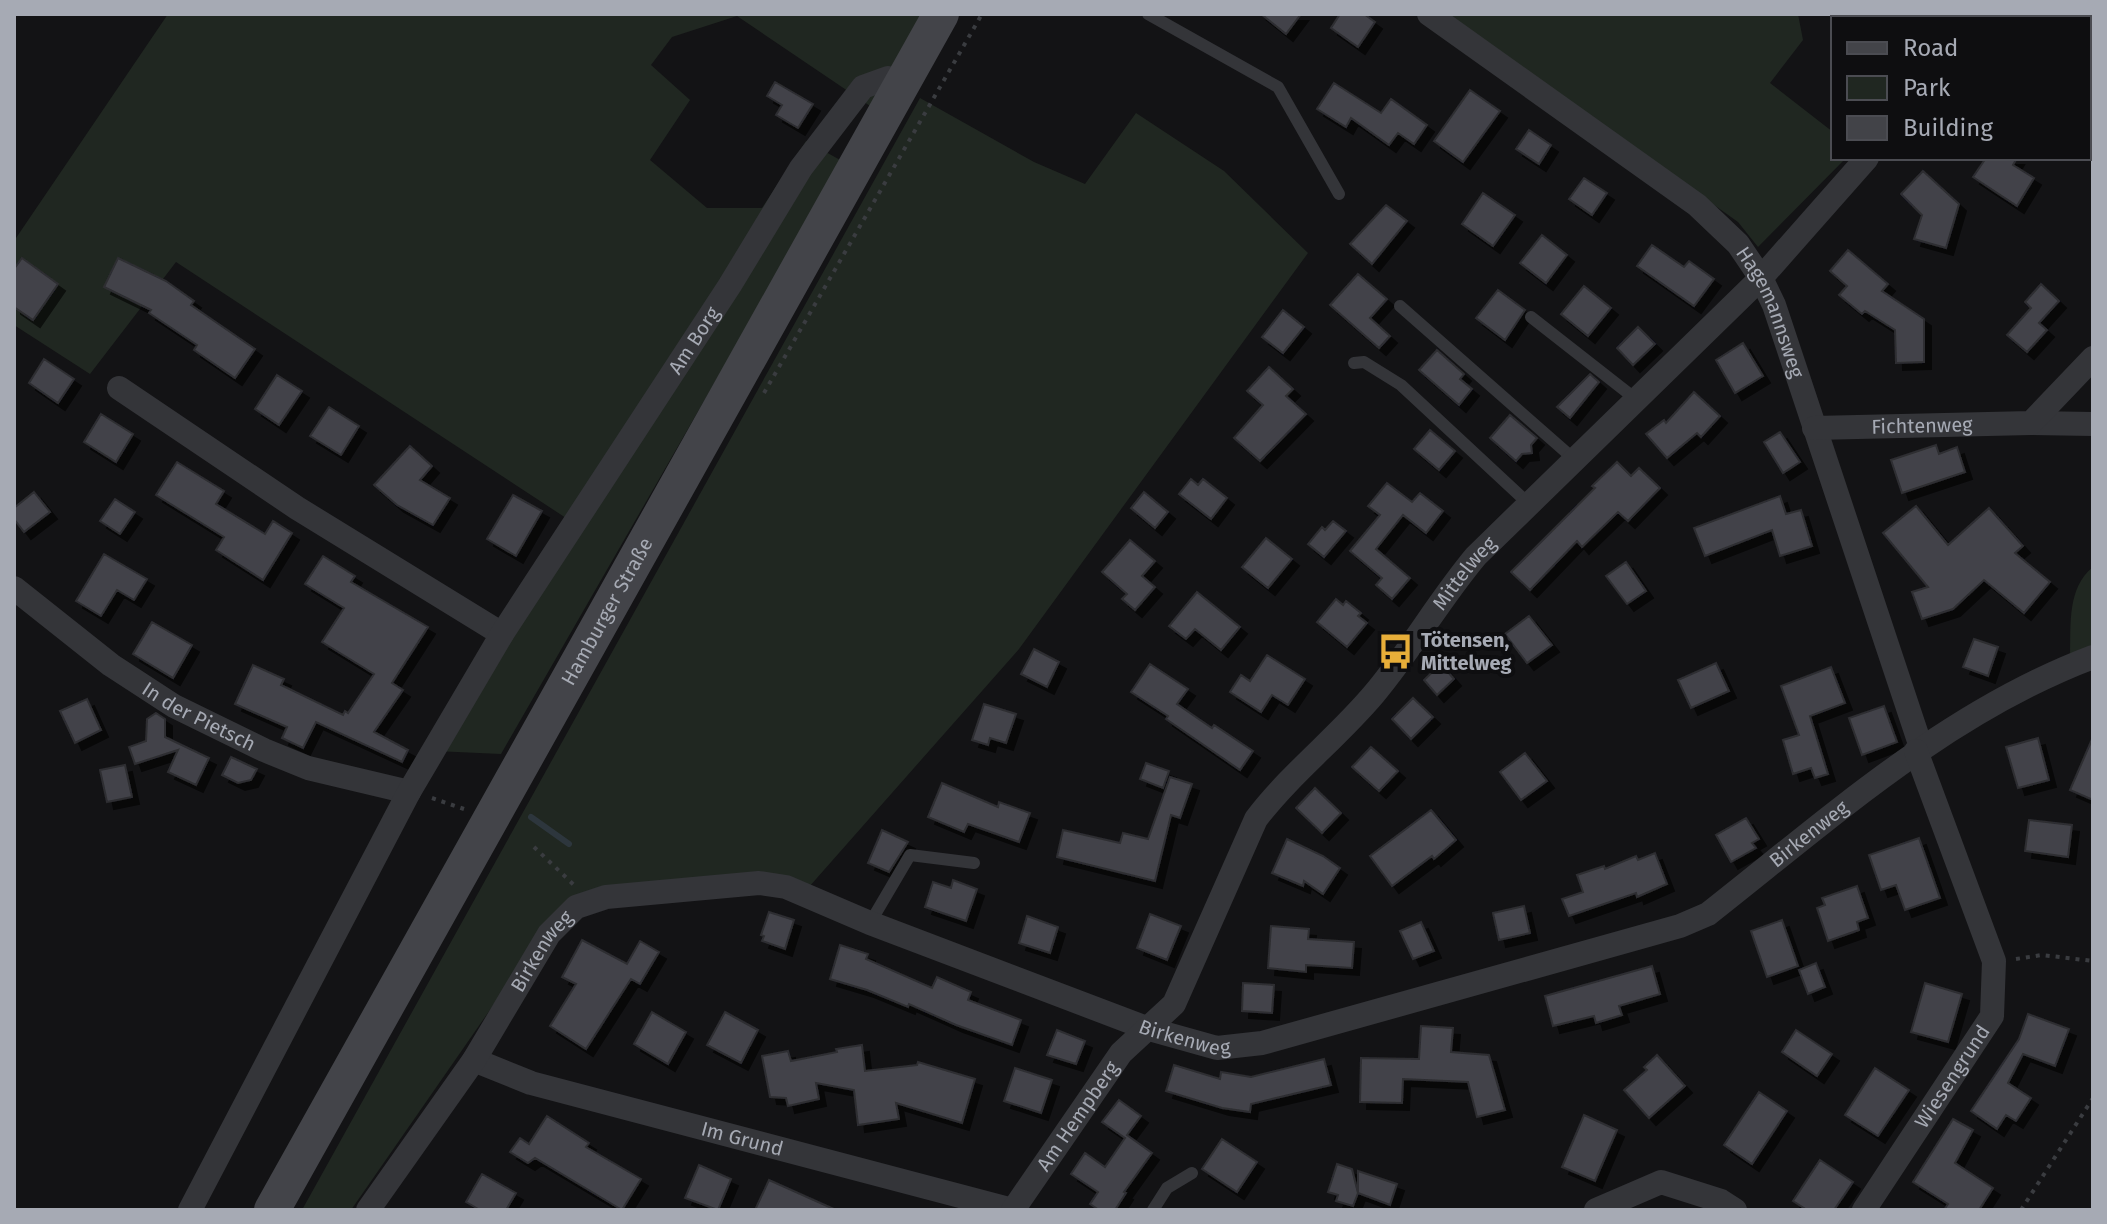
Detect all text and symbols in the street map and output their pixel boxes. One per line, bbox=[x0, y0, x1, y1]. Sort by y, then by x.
legend bbox=[1831, 16, 2091, 160]
text: Road bbox=[1903, 34, 1958, 62]
text: Park bbox=[1903, 74, 1951, 102]
text: Building bbox=[1903, 114, 1993, 142]
street label: Hagemannsweg bbox=[1731, 242, 1810, 382]
street label: Am Borg bbox=[663, 302, 725, 379]
street label: Fichtenweg bbox=[1871, 412, 1973, 439]
street label: Mittelweg bbox=[1427, 531, 1501, 615]
street label: Hamburger Straße bbox=[556, 533, 658, 689]
place label: Tötensen, Mittelweg bbox=[1421, 628, 1512, 675]
bus stop icon: Tötensen, Mittelweg bbox=[1376, 632, 1414, 670]
street label: In der Pietsch bbox=[138, 677, 260, 756]
street label: Birkenweg bbox=[1764, 795, 1853, 872]
street label: Birkenweg bbox=[505, 905, 578, 996]
street label: Birkenweg bbox=[1136, 1014, 1232, 1060]
street label: Wiesengrund bbox=[1909, 1020, 1995, 1133]
street label: Am Hempberg bbox=[1031, 1056, 1124, 1176]
street label: Im Grund bbox=[699, 1116, 786, 1161]

